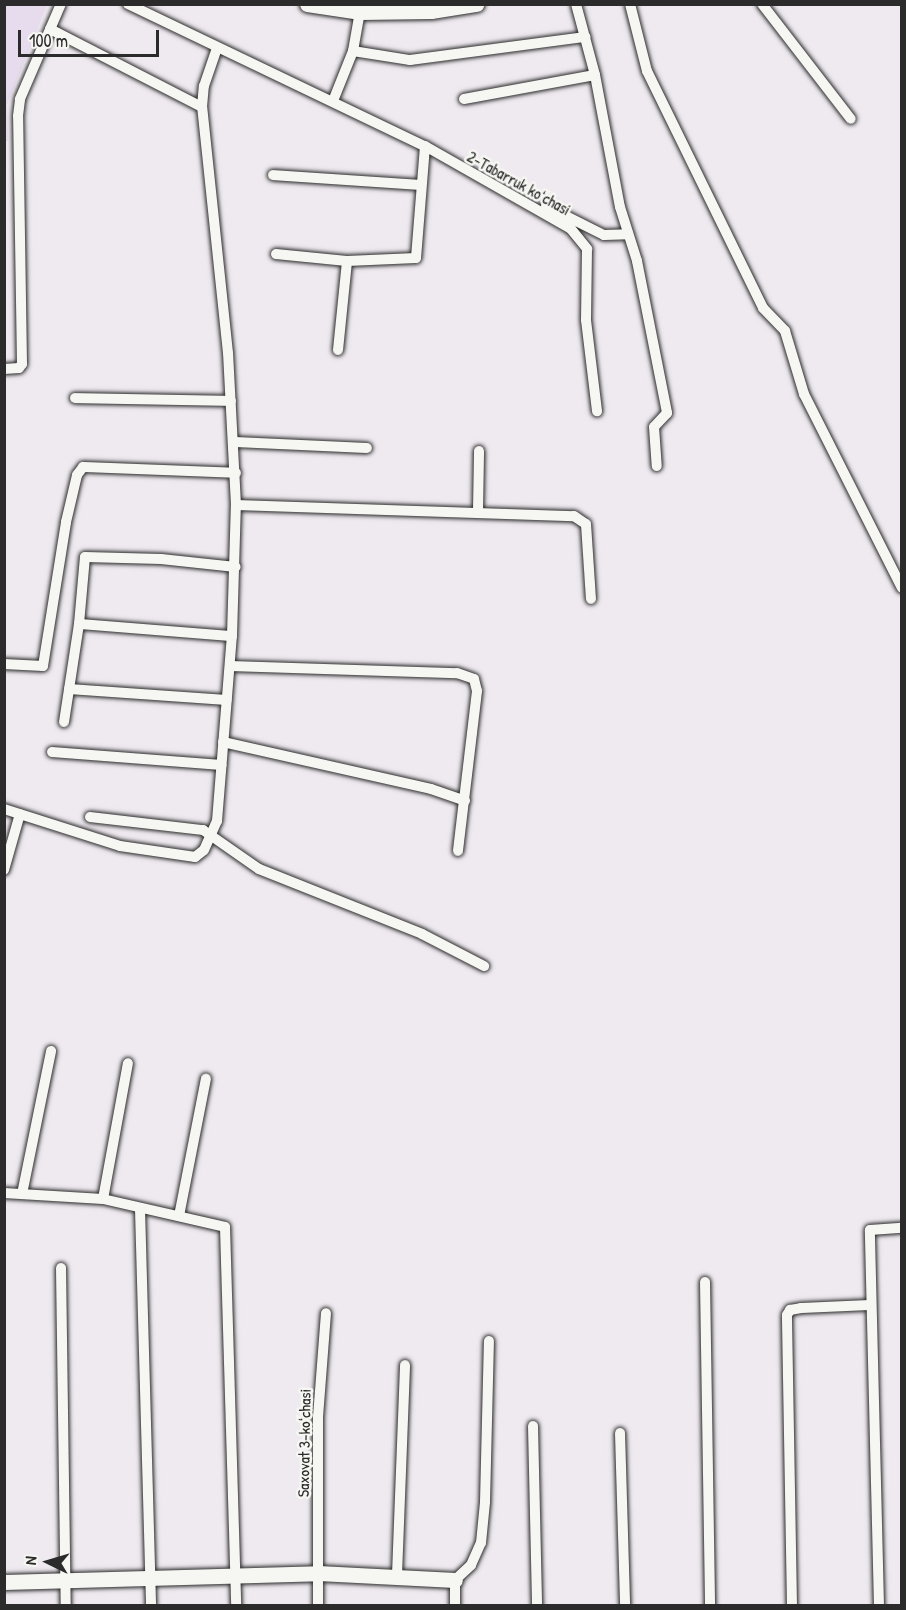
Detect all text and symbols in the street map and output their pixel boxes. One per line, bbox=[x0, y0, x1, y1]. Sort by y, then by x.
scale bar bbox=[21, 18, 162, 56]
text: 100 m bbox=[29, 28, 68, 53]
street label: 2-Tabarruk koʻchasi bbox=[464, 147, 574, 219]
street label: Saxovat 3-koʻchasi bbox=[293, 1389, 315, 1497]
north arrow bbox=[18, 1532, 78, 1592]
text: N bbox=[19, 1555, 41, 1566]

